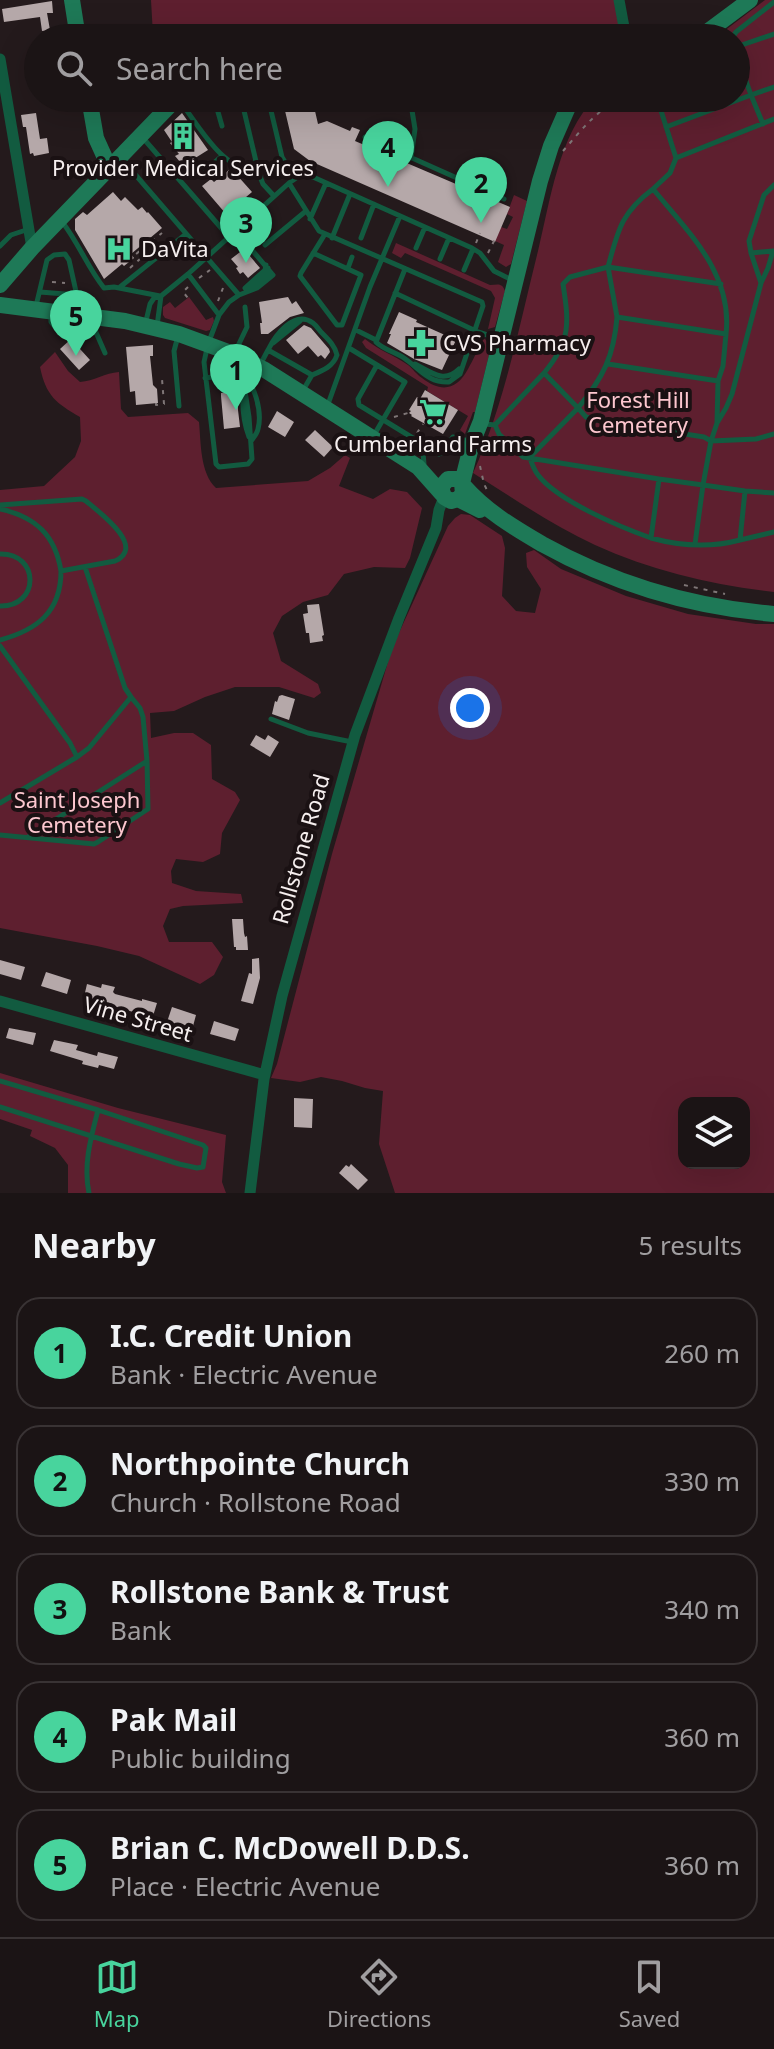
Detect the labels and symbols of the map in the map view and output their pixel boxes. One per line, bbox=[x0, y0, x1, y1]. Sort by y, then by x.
building icon: Provider Medical Services bbox=[168, 121, 198, 151]
pin: 4 bbox=[362, 121, 414, 187]
place label: Provider Medical Services bbox=[52, 152, 314, 182]
pin: 2 bbox=[455, 157, 507, 223]
pin: 3 bbox=[220, 197, 272, 263]
place label: DaVita bbox=[141, 233, 209, 263]
hospital icon: DaVita bbox=[104, 234, 134, 264]
pin: 5 bbox=[50, 290, 102, 356]
place label: CVS Pharmacy bbox=[443, 327, 592, 357]
pharmacy icon: CVS Pharmacy bbox=[406, 328, 436, 358]
pin: 1 bbox=[210, 344, 262, 410]
park label: Forest Hill Cemetery bbox=[586, 384, 690, 439]
supermarket icon: Cumberland Farms bbox=[418, 397, 448, 427]
place label: Cumberland Farms bbox=[334, 428, 532, 458]
your location bbox=[450, 688, 490, 728]
street label: Rollstone Road bbox=[264, 770, 336, 927]
park label: Saint Joseph Cemetery bbox=[14, 784, 140, 839]
street label: Vine Street bbox=[80, 988, 196, 1048]

